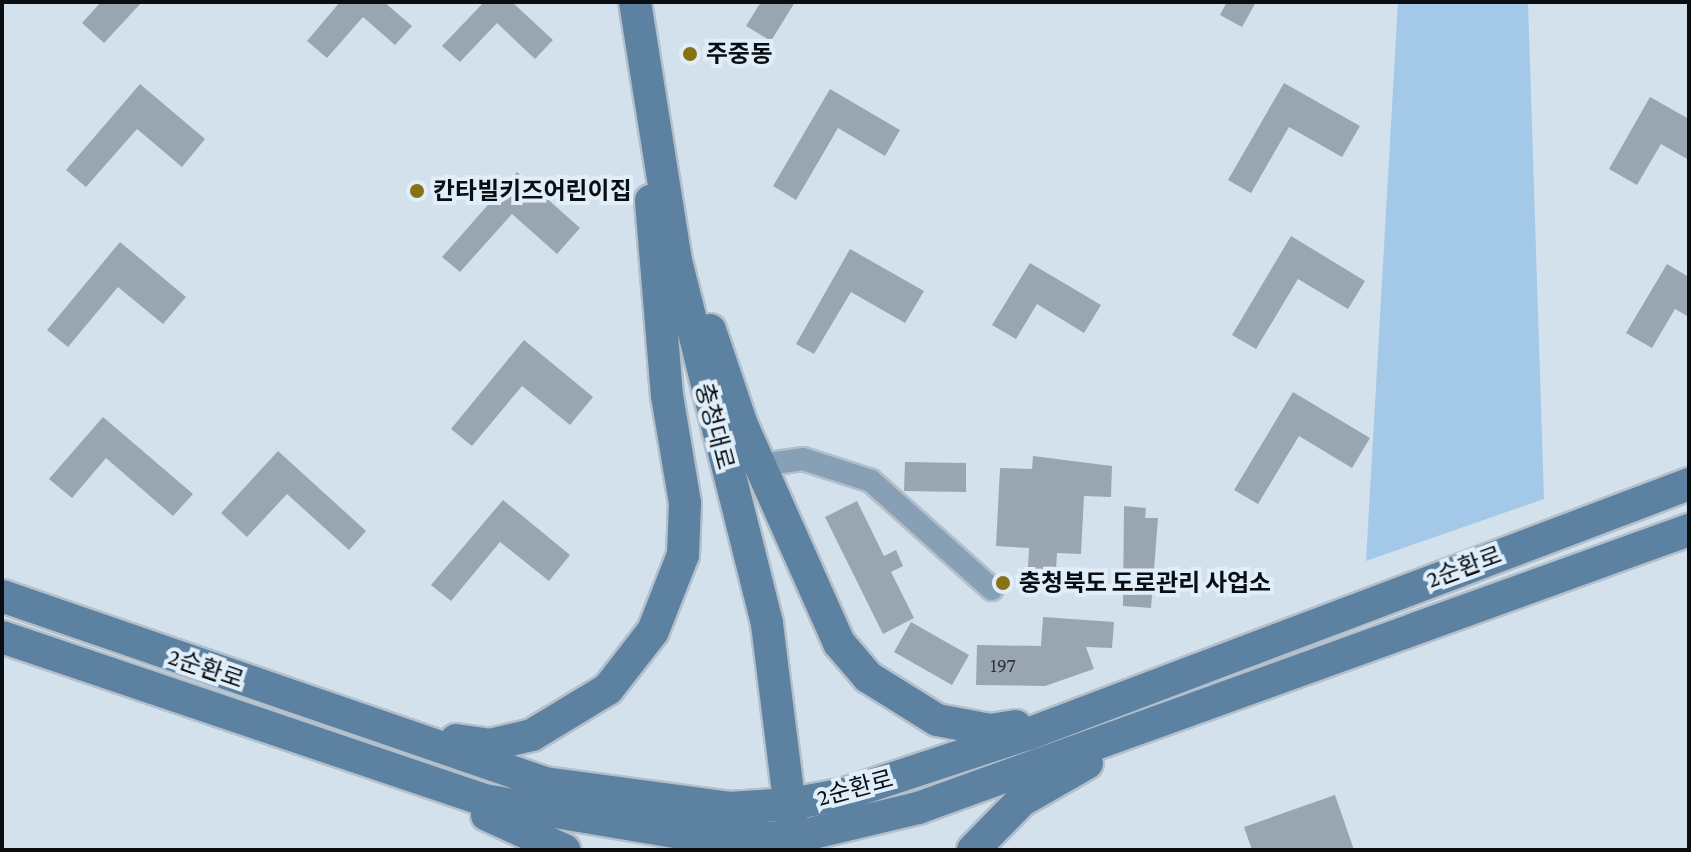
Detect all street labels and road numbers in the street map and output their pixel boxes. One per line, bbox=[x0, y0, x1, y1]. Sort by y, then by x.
street label: 충청대로 bbox=[690, 380, 740, 472]
street label: 2순환로 bbox=[1423, 540, 1505, 594]
street label: 2순환로 bbox=[165, 642, 247, 694]
street label: 2순환로 bbox=[814, 764, 896, 812]

